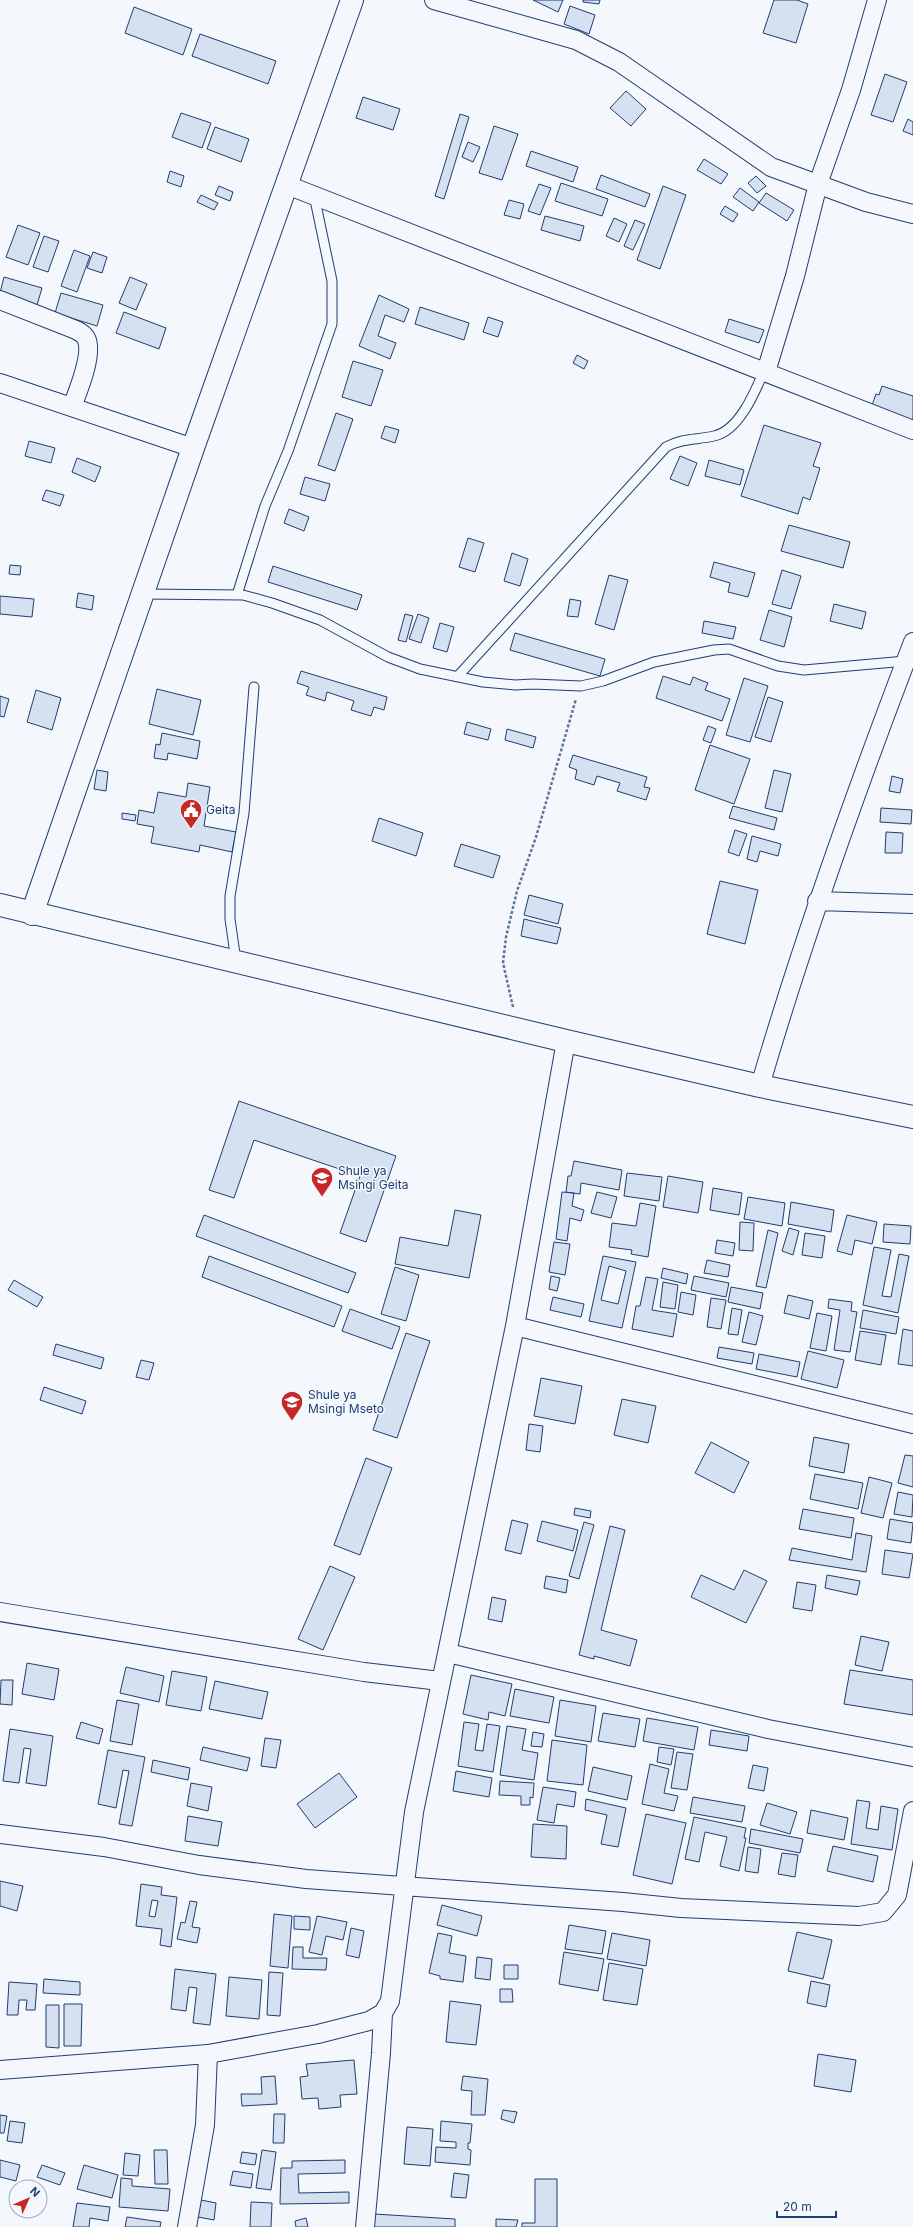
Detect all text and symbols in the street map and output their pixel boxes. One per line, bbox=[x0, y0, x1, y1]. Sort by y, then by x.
public building icon: Geita bbox=[178, 797, 204, 830]
place label: Geita bbox=[206, 802, 236, 817]
place label: Shule ya Msingi Geita bbox=[338, 1163, 408, 1192]
school or university icon: Shule ya Msingi Geita bbox=[309, 1165, 335, 1198]
place label: Shule ya Msingi Mseto bbox=[308, 1387, 384, 1416]
school or university icon: Shule ya Msingi Mseto bbox=[279, 1389, 305, 1422]
north arrow bbox=[8, 2179, 48, 2219]
text: N bbox=[27, 2184, 43, 2200]
scale bar bbox=[777, 2193, 836, 2219]
text: 20 m bbox=[783, 2199, 812, 2214]

